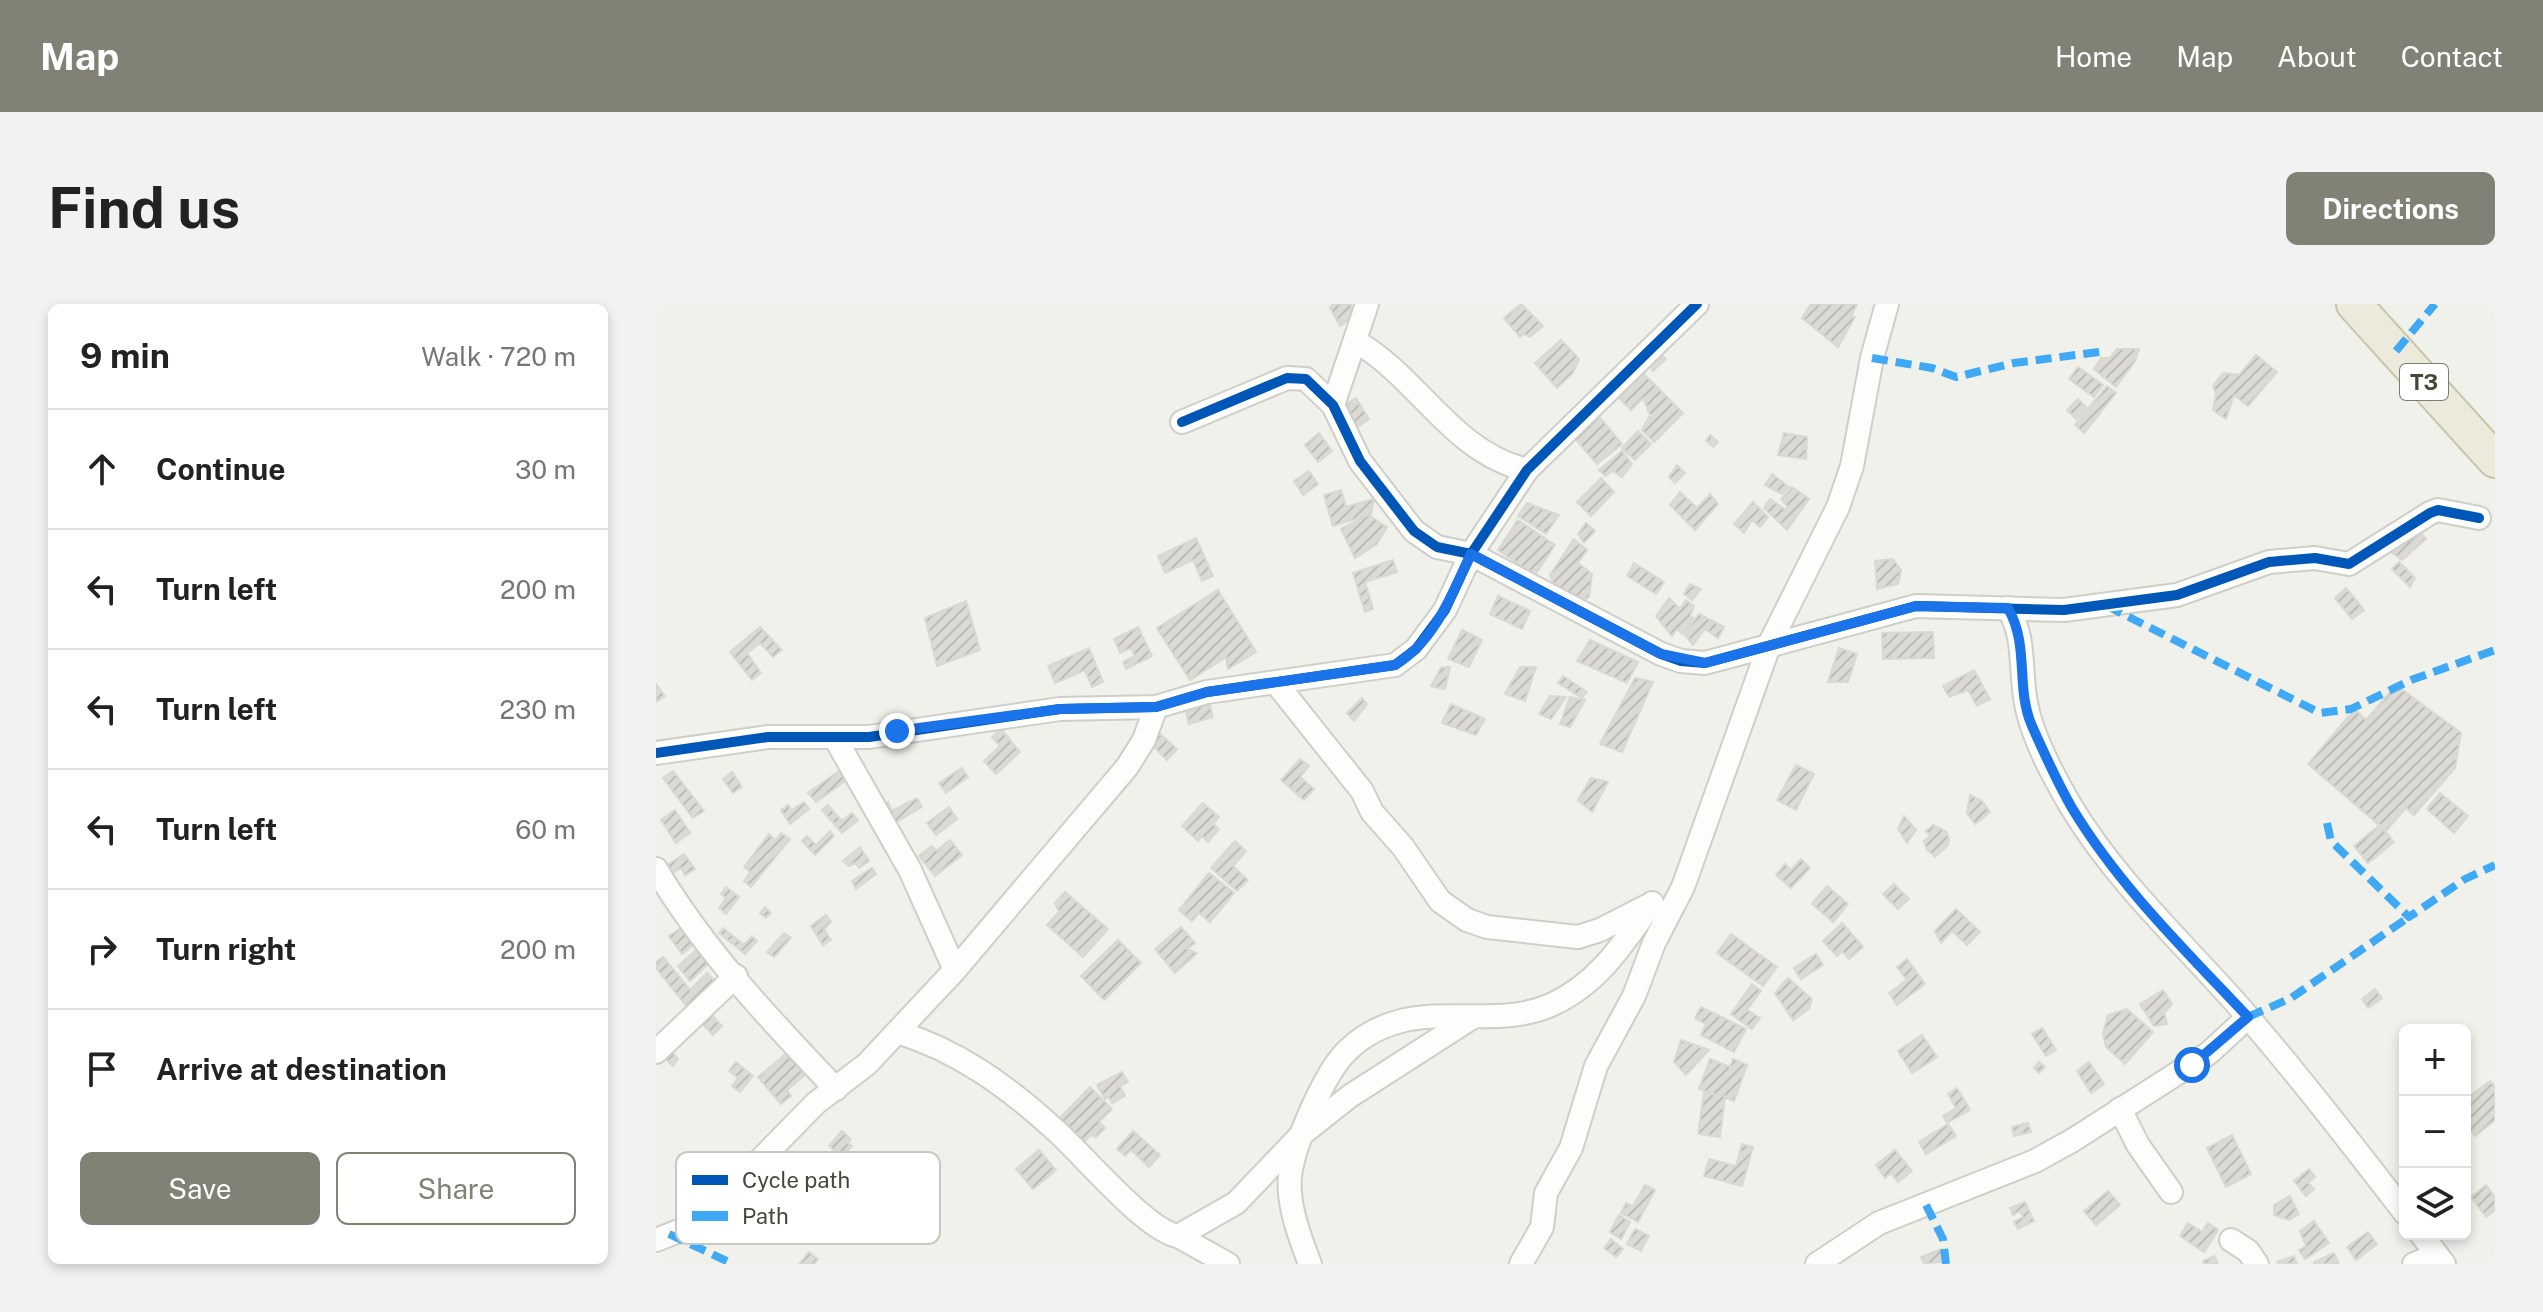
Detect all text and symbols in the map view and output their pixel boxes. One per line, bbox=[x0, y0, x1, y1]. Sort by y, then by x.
text: Map bbox=[40, 34, 119, 79]
text: Home bbox=[2055, 40, 2132, 73]
text: Map bbox=[2176, 40, 2233, 73]
text: About bbox=[2277, 40, 2357, 73]
text: Contact bbox=[2401, 40, 2503, 73]
button: Directions bbox=[2286, 172, 2495, 245]
text: Find us bbox=[48, 175, 240, 241]
text: 9 min bbox=[80, 336, 170, 376]
text: Walk · 720 m bbox=[421, 341, 576, 372]
road number: T3 bbox=[2400, 364, 2448, 400]
icon: ahead bbox=[80, 447, 124, 491]
text: Continue bbox=[156, 451, 286, 487]
text: 30 m bbox=[515, 454, 576, 485]
icon: left bbox=[80, 567, 124, 611]
text: Turn left bbox=[156, 571, 277, 607]
text: 200 m bbox=[500, 574, 576, 605]
icon: left bbox=[80, 687, 124, 731]
text: Turn left bbox=[156, 691, 277, 727]
text: 230 m bbox=[500, 694, 576, 725]
route end bbox=[879, 713, 915, 749]
icon: left bbox=[80, 807, 124, 851]
text: Turn left bbox=[156, 811, 277, 847]
text: 60 m bbox=[515, 814, 576, 845]
icon: right bbox=[80, 927, 124, 971]
text: Turn right bbox=[156, 931, 296, 967]
text: 200 m bbox=[500, 934, 576, 965]
map controls bbox=[2399, 1024, 2471, 1240]
button: + bbox=[2399, 1024, 2471, 1096]
icon: arrive bbox=[80, 1047, 124, 1091]
route start bbox=[2174, 1047, 2210, 1083]
text: Arrive at destination bbox=[156, 1051, 447, 1087]
button: − bbox=[2399, 1096, 2471, 1168]
button: Save bbox=[80, 1152, 320, 1225]
button: Share bbox=[336, 1152, 576, 1225]
legend bbox=[676, 1152, 940, 1244]
text: Cycle path bbox=[742, 1167, 850, 1193]
button: layers bbox=[2399, 1168, 2471, 1240]
text: Path bbox=[742, 1203, 789, 1229]

